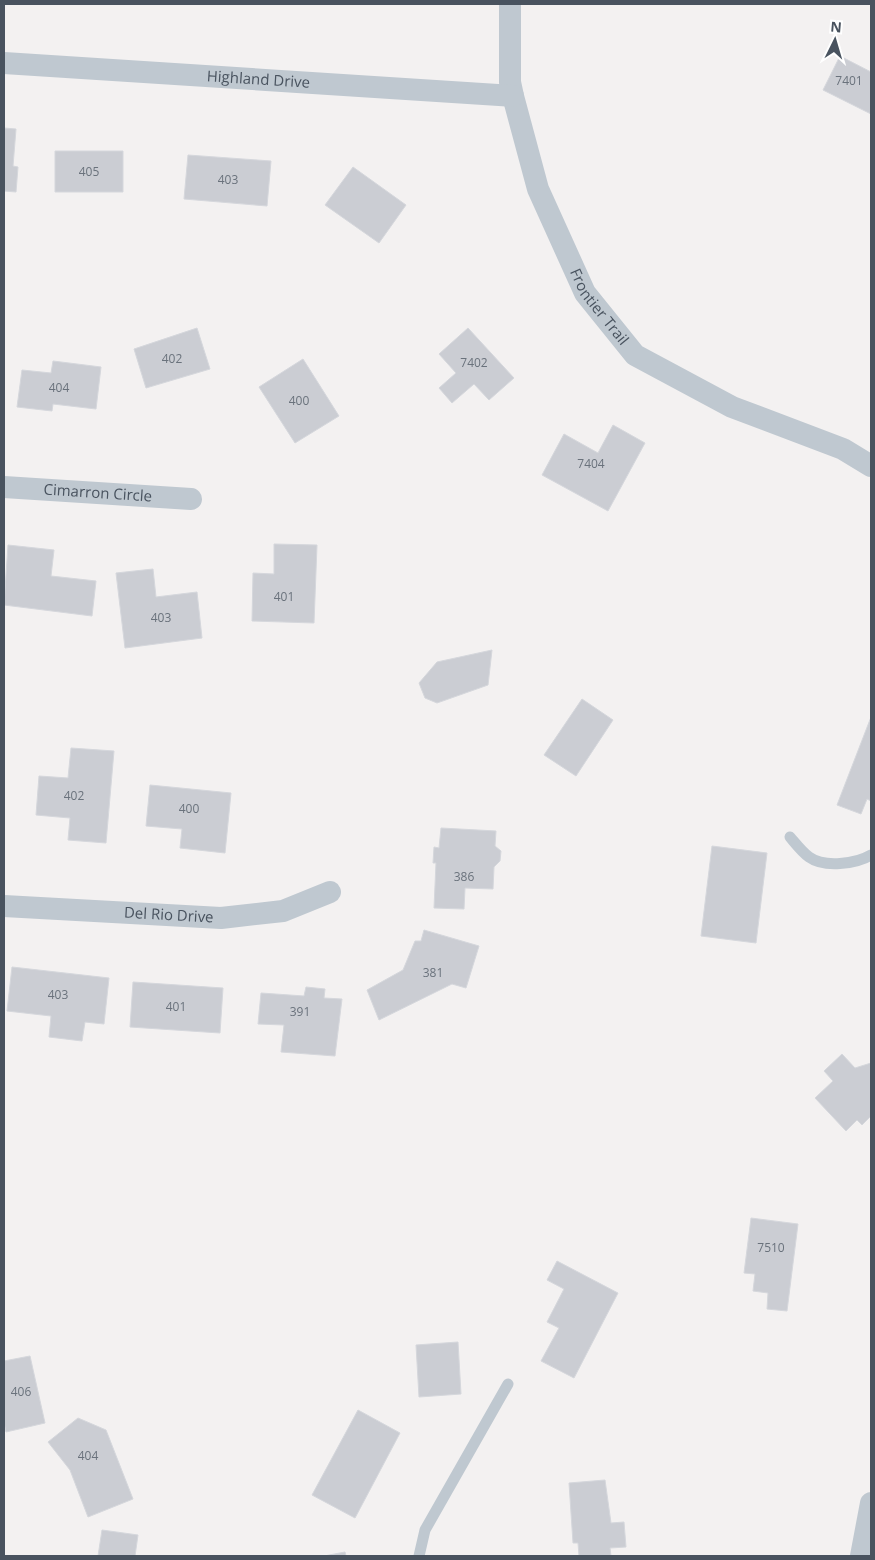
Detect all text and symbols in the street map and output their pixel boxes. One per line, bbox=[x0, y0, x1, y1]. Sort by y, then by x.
north arrow bbox=[810, 15, 860, 65]
text: N bbox=[830, 17, 843, 37]
street label: Highland Drive bbox=[206, 65, 311, 92]
house number: 7401 bbox=[835, 72, 863, 89]
house number: 405 bbox=[79, 163, 99, 180]
house number: 403 bbox=[218, 171, 238, 188]
street label: Frontier Trail bbox=[566, 265, 634, 349]
house number: 402 bbox=[162, 350, 182, 367]
house number: 7402 bbox=[460, 354, 488, 371]
house number: 404 bbox=[49, 379, 69, 396]
house number: 400 bbox=[289, 392, 309, 409]
house number: 7404 bbox=[577, 455, 605, 472]
street label: Cimarron Circle bbox=[43, 479, 153, 505]
house number: 401 bbox=[274, 588, 294, 605]
house number: 403 bbox=[151, 609, 171, 626]
house number: 402 bbox=[64, 787, 84, 804]
house number: 400 bbox=[179, 800, 199, 817]
house number: 386 bbox=[454, 868, 474, 885]
street label: Del Rio Drive bbox=[123, 902, 214, 927]
house number: 381 bbox=[423, 964, 443, 981]
house number: 403 bbox=[48, 986, 68, 1003]
house number: 401 bbox=[166, 998, 186, 1015]
house number: 391 bbox=[290, 1003, 310, 1020]
house number: 7510 bbox=[757, 1239, 785, 1256]
house number: 406 bbox=[11, 1383, 31, 1400]
house number: 404 bbox=[78, 1447, 98, 1464]

